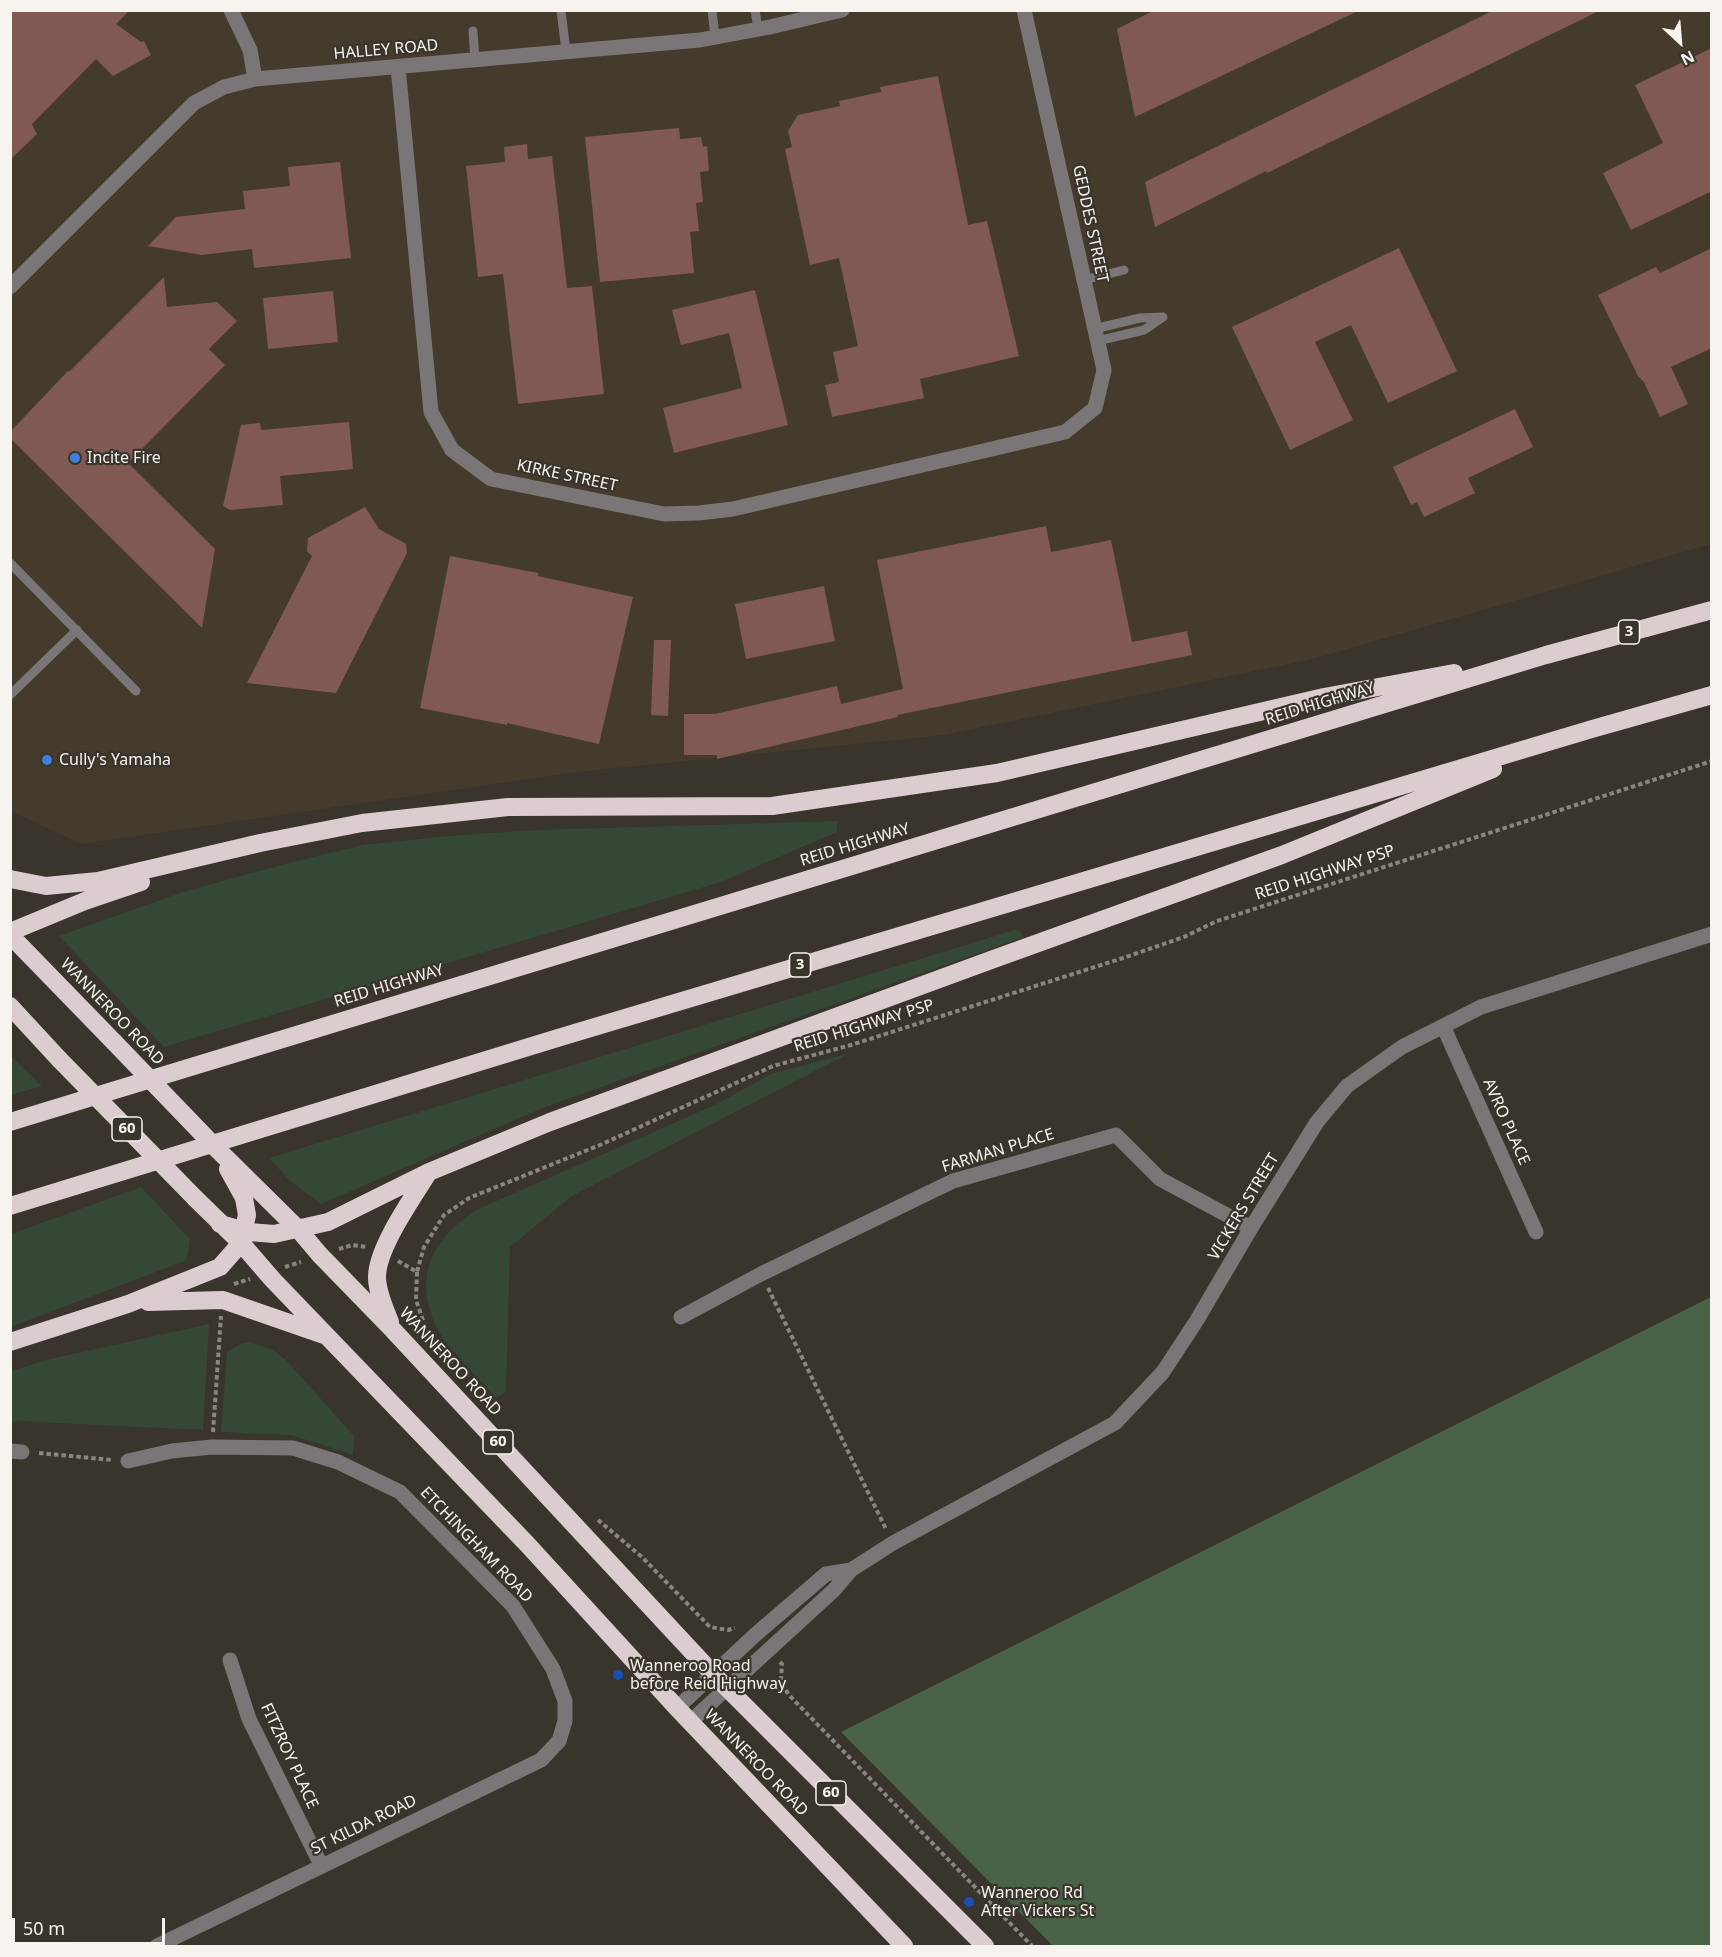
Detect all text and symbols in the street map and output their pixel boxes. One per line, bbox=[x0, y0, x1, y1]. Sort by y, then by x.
north arrow bbox=[1650, 12, 1710, 72]
street label: HALLEY ROAD bbox=[333, 36, 439, 64]
text: N bbox=[1677, 45, 1699, 71]
street label: GEDDES STREET bbox=[1068, 163, 1112, 285]
place label: Incite Fire bbox=[87, 448, 161, 468]
marker: Incite Fire bbox=[68, 451, 82, 465]
street label: KIRKE STREET bbox=[515, 456, 619, 496]
road number: 3 bbox=[1618, 620, 1640, 644]
street label: REID HIGHWAY bbox=[1263, 678, 1377, 730]
place label: Cully's Yamaha bbox=[59, 750, 171, 770]
marker: Cully's Yamaha bbox=[40, 753, 54, 767]
street label: REID HIGHWAY bbox=[798, 819, 912, 871]
street label: REID HIGHWAY PSP bbox=[1253, 841, 1397, 905]
road number: 3 bbox=[790, 953, 810, 977]
street label: WANNEROO ROAD bbox=[56, 955, 168, 1069]
street label: REID HIGHWAY bbox=[332, 960, 446, 1012]
street label: REID HIGHWAY PSP bbox=[791, 996, 937, 1056]
street label: AVRO PLACE bbox=[1478, 1076, 1534, 1168]
road number: 60 bbox=[112, 1117, 142, 1141]
street label: FARMAN PLACE bbox=[940, 1125, 1056, 1177]
street label: VICKERS STREET bbox=[1205, 1150, 1283, 1264]
street label: WANNEROO ROAD bbox=[395, 1304, 505, 1420]
road number: 60 bbox=[483, 1430, 513, 1454]
street label: ETCHINGHAM ROAD bbox=[416, 1483, 536, 1607]
place label: Wanneroo Road before Reid Highway bbox=[630, 1656, 786, 1694]
marker: Wanneroo Road before Reid Highway bbox=[611, 1668, 625, 1682]
street label: FITZROY PLACE bbox=[256, 1700, 322, 1812]
street label: WANNEROO ROAD bbox=[700, 1706, 812, 1820]
road number: 60 bbox=[816, 1781, 846, 1805]
street label: ST KILDA ROAD bbox=[308, 1791, 420, 1859]
place label: Wanneroo Rd After Vickers St bbox=[981, 1883, 1094, 1921]
marker: Wanneroo Rd After Vickers St bbox=[962, 1895, 976, 1909]
scale bar bbox=[15, 1906, 168, 1944]
text: 50 m bbox=[23, 1916, 65, 1940]

